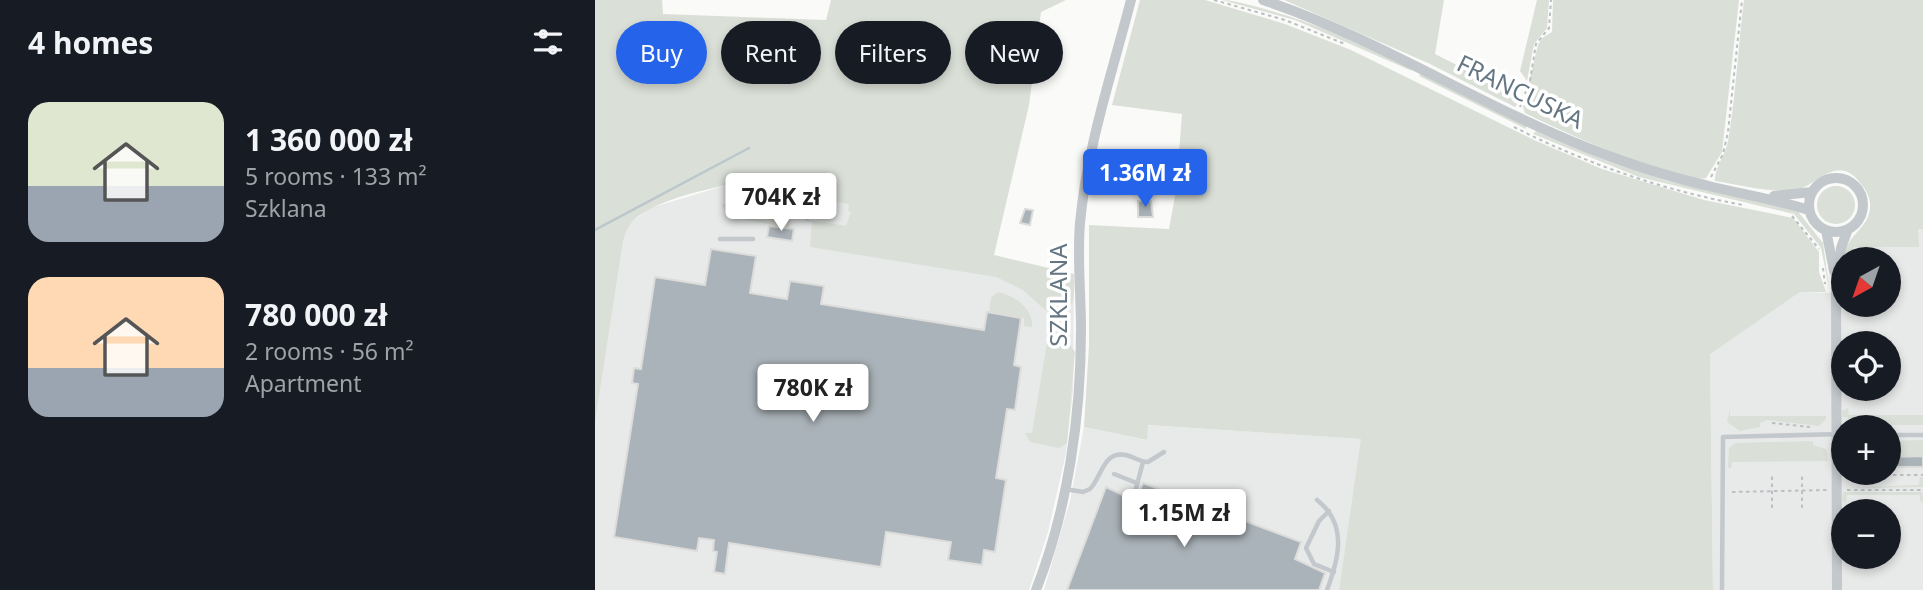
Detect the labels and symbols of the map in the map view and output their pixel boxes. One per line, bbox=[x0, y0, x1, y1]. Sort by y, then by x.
street label: FRANCUSKA bbox=[1452, 46, 1590, 136]
pin: 1.36M zł bbox=[1073, 150, 1217, 209]
pin: 704K zł bbox=[716, 174, 846, 233]
street label: SZKLANA bbox=[1041, 243, 1074, 347]
north arrow bbox=[1831, 247, 1901, 317]
pin: 780K zł bbox=[748, 364, 878, 424]
pin: 1.15M zł bbox=[1112, 490, 1256, 549]

